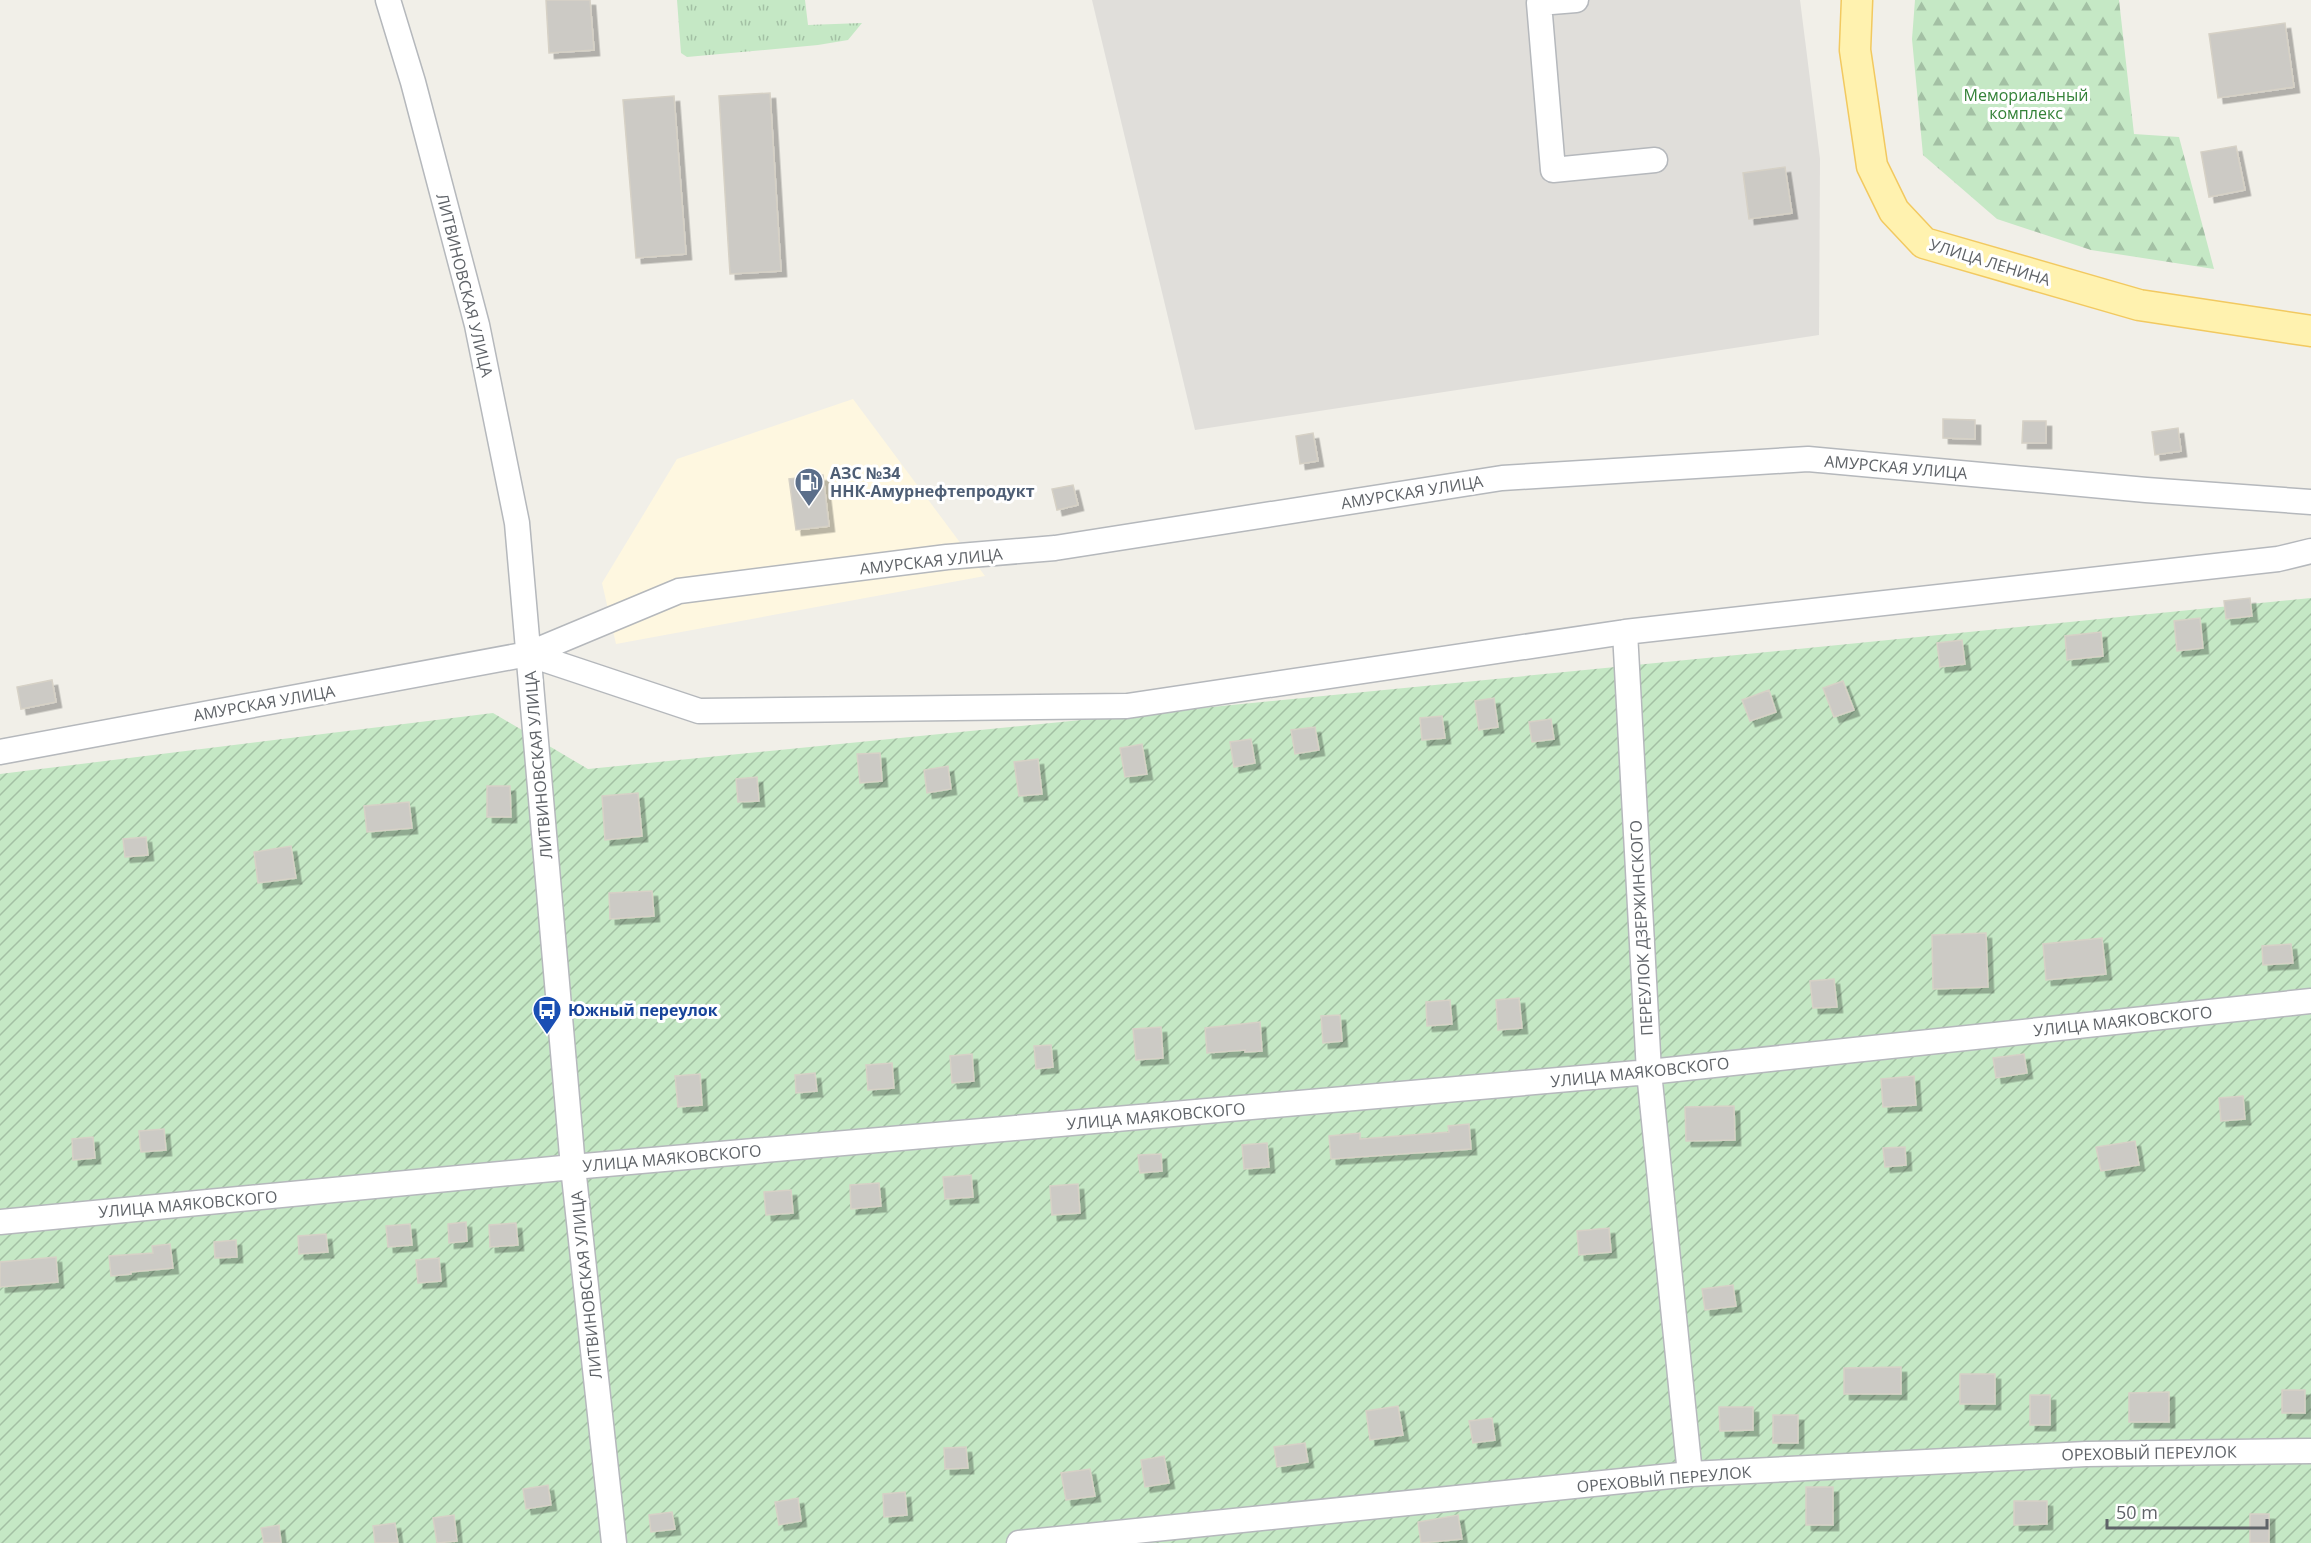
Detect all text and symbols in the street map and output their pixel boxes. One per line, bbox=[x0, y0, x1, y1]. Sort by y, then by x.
park label: Мемориальный комплекс bbox=[1964, 84, 2088, 124]
street label: ЛИТВИНОВСКАЯ УЛИЦА bbox=[431, 191, 499, 380]
street label: УЛИЦА ЛЕНИНА bbox=[1927, 233, 2054, 291]
street label: АМУРСКАЯ УЛИЦА bbox=[1824, 450, 1969, 484]
place label: АЗС №34 ННК-Амурнефтепродукт bbox=[830, 462, 1035, 502]
fuel station icon: АЗС №34 ННК-Амурнефтепродукт bbox=[793, 466, 825, 508]
street label: АМУРСКАЯ УЛИЦА bbox=[1339, 470, 1485, 514]
street label: АМУРСКАЯ УЛИЦА bbox=[859, 542, 1004, 579]
street label: ЛИТВИНОВСКАЯ УЛИЦА bbox=[519, 669, 557, 860]
street label: АМУРСКАЯ УЛИЦА bbox=[191, 680, 337, 726]
street label: ПЕРЕУЛОК ДЗЕРЖИНСКОГО bbox=[1624, 820, 1658, 1036]
bus stop icon: Южный переулок bbox=[531, 994, 563, 1036]
place label: Южный переулок bbox=[568, 999, 718, 1021]
street label: УЛИЦА МАЯКОВСКОГО bbox=[2033, 1001, 2213, 1041]
street label: УЛИЦА МАЯКОВСКОГО bbox=[1550, 1052, 1730, 1092]
street label: УЛИЦА МАЯКОВСКОГО bbox=[1066, 1097, 1246, 1135]
street label: УЛИЦА МАЯКОВСКОГО bbox=[582, 1139, 762, 1177]
street label: УЛИЦА МАЯКОВСКОГО bbox=[98, 1185, 278, 1223]
street label: ЛИТВИНОВСКАЯ УЛИЦА bbox=[565, 1189, 607, 1380]
street label: ОРЕХОВЫЙ ПЕРЕУЛОК bbox=[2061, 1440, 2237, 1466]
street label: ОРЕХОВЫЙ ПЕРЕУЛОК bbox=[1576, 1460, 1752, 1498]
scale bar bbox=[2107, 1492, 2268, 1530]
text: 50 m bbox=[2116, 1500, 2158, 1524]

